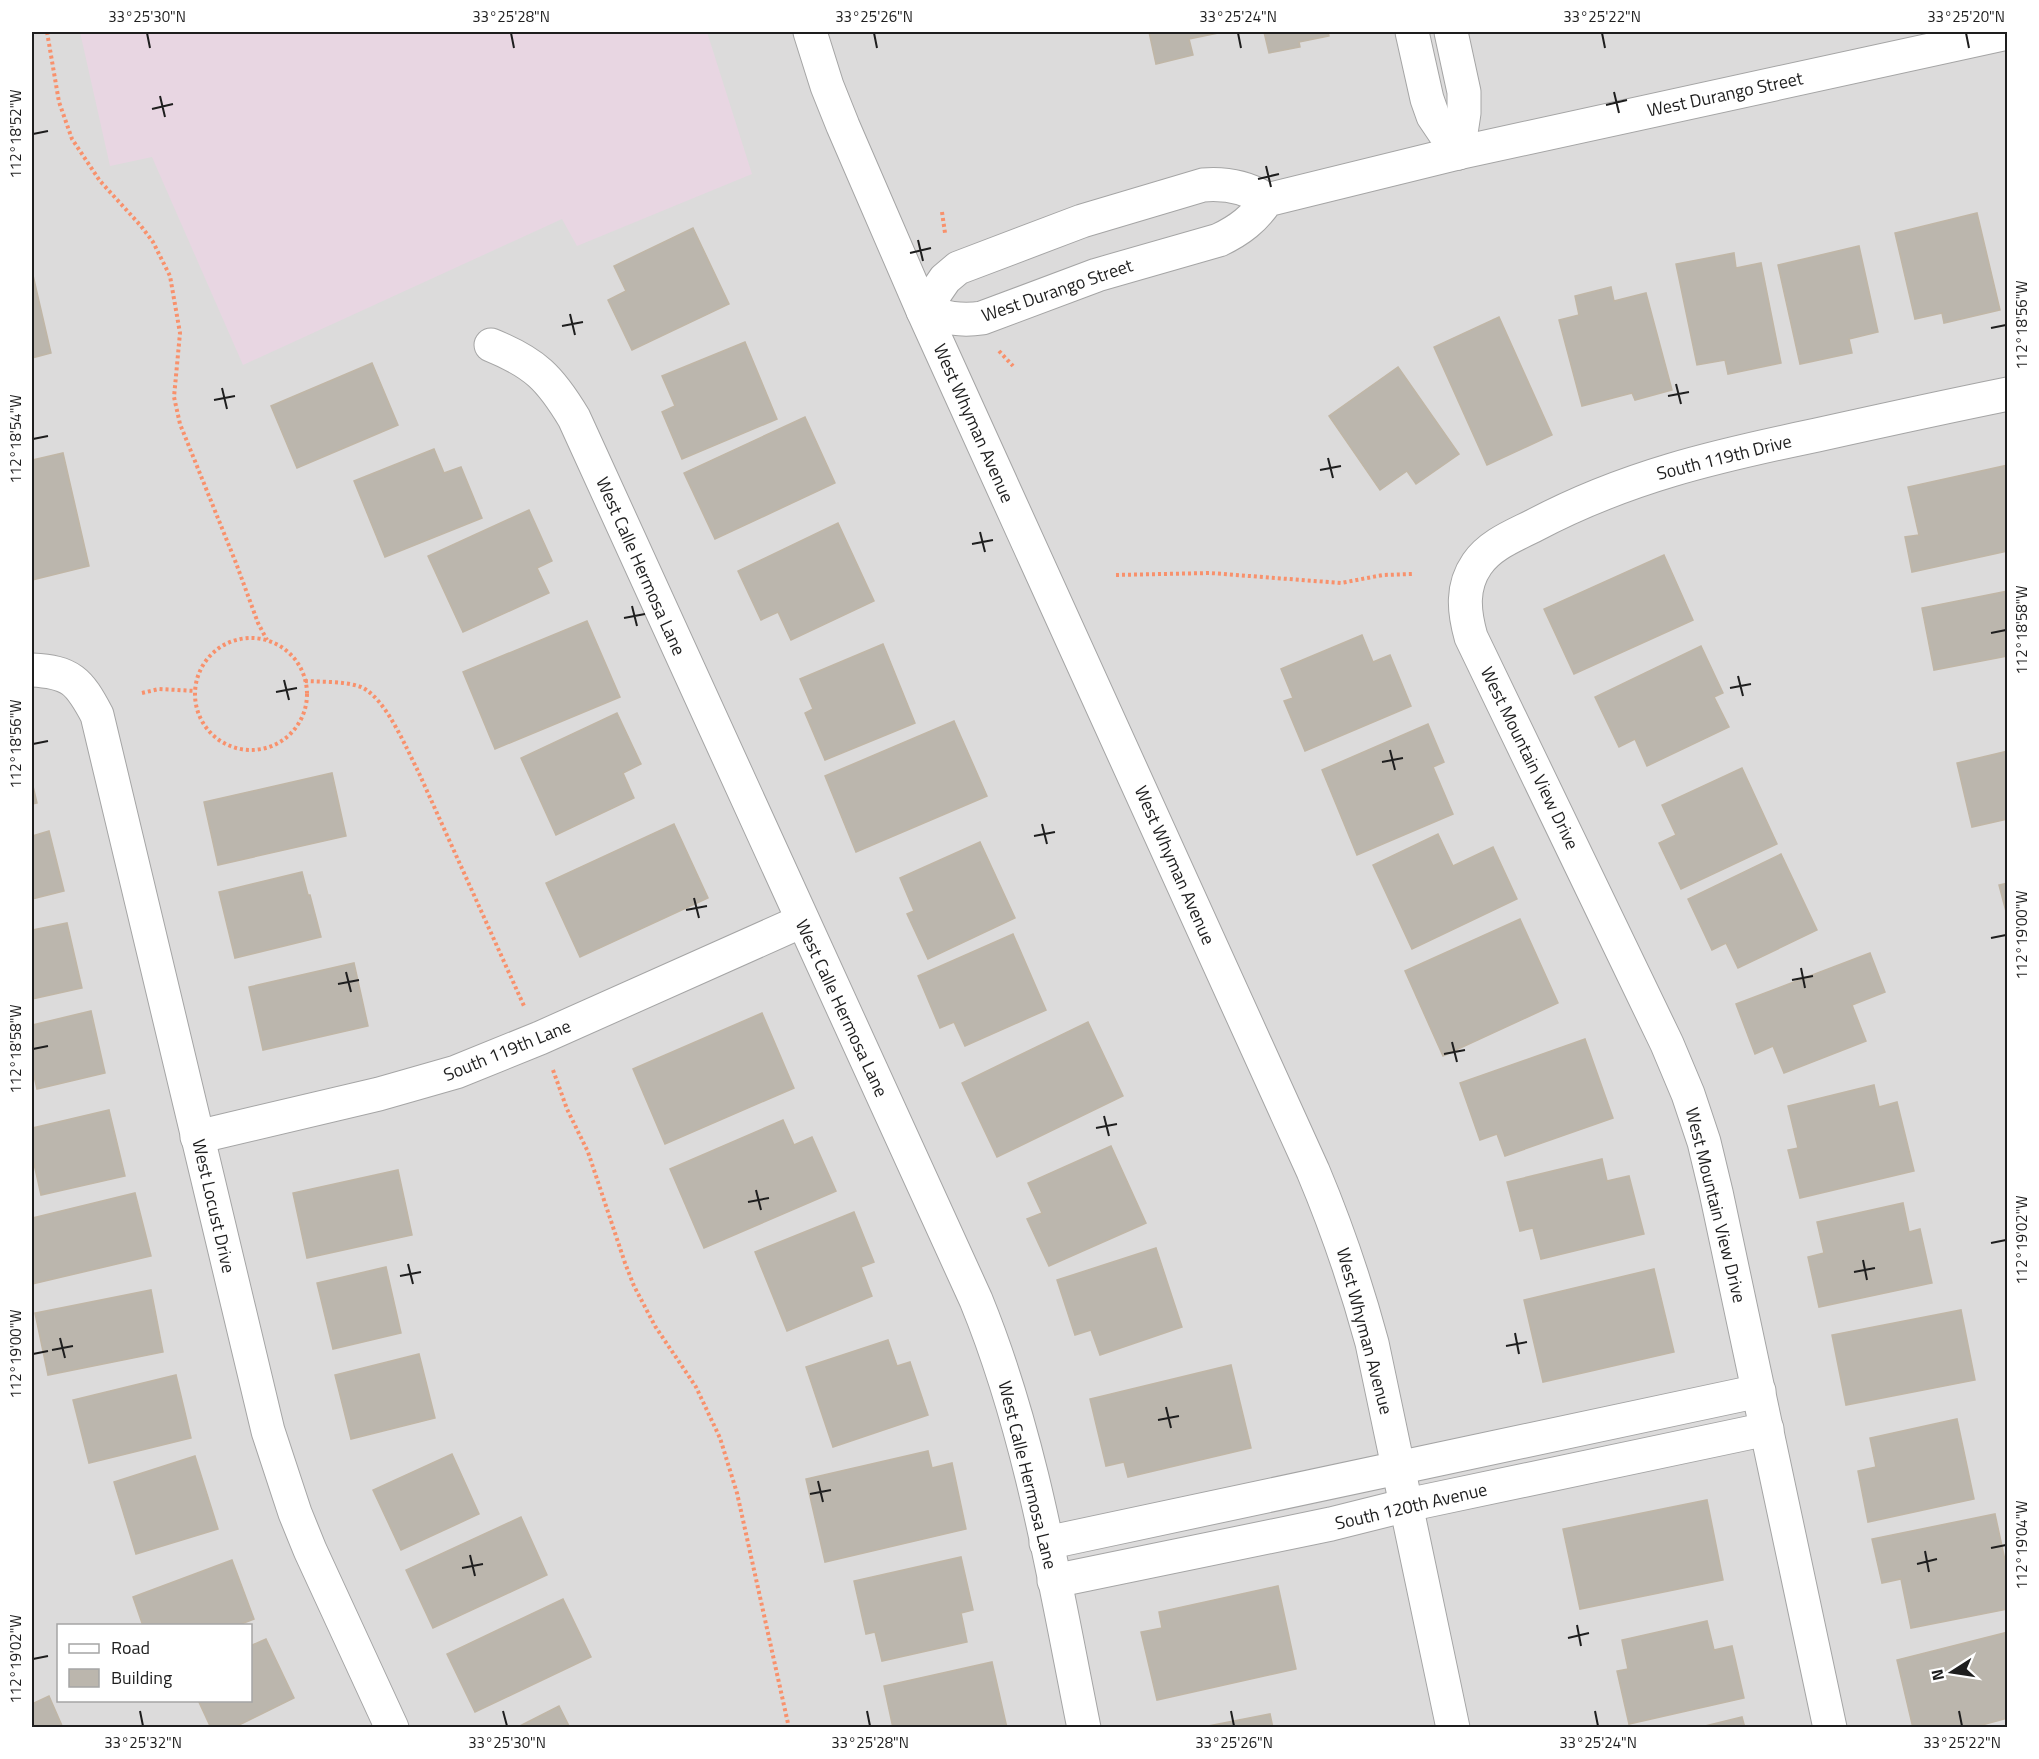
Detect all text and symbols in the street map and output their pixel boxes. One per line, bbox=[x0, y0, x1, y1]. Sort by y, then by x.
text: 33°25'30"N bbox=[108, 5, 186, 28]
text: 33°25'28"N bbox=[472, 5, 550, 28]
text: 33°25'26"N bbox=[835, 5, 913, 28]
text: 33°25'24"N bbox=[1199, 5, 1277, 28]
text: 33°25'22"N bbox=[1563, 5, 1641, 28]
text: 33°25'20"N bbox=[1927, 5, 2005, 28]
street label: West Durango Street bbox=[1645, 64, 1806, 124]
text: 112°18'52"W bbox=[4, 89, 27, 179]
street label: West Durango Street bbox=[978, 251, 1137, 329]
text: 112°18'56"W bbox=[2010, 280, 2033, 370]
street label: West Whyman Avenue bbox=[927, 339, 1021, 507]
text: 112°18'54"W bbox=[4, 394, 27, 484]
street label: South 119th Drive bbox=[1654, 427, 1794, 487]
street label: West Calle Hermosa Lane bbox=[589, 472, 693, 660]
text: 112°18'58"W bbox=[2010, 585, 2033, 675]
street label: West Mountain View Drive bbox=[1474, 662, 1586, 854]
text: 112°18'56"W bbox=[4, 699, 27, 789]
street label: West Whyman Avenue bbox=[1128, 781, 1222, 949]
text: 112°19'00"W bbox=[2010, 890, 2033, 980]
street label: West Calle Hermosa Lane bbox=[789, 915, 895, 1101]
text: 112°18'58"W bbox=[4, 1004, 27, 1094]
street label: South 119th Lane bbox=[439, 1012, 575, 1088]
street label: West Mountain View Drive bbox=[1679, 1105, 1753, 1305]
street label: West Locust Drive bbox=[185, 1136, 243, 1276]
text: 112°19'02"W bbox=[2010, 1195, 2033, 1285]
street label: West Whyman Avenue bbox=[1330, 1245, 1400, 1417]
text: 112°19'00"W bbox=[4, 1309, 27, 1399]
street label: West Calle Hermosa Lane bbox=[992, 1378, 1064, 1572]
street label: South 120th Avenue bbox=[1332, 1475, 1490, 1537]
text: 112°19'04"W bbox=[2010, 1500, 2033, 1590]
text: 112°19'02"W bbox=[4, 1614, 27, 1704]
legend bbox=[57, 1624, 252, 1702]
text: Road bbox=[111, 1634, 150, 1661]
north arrow bbox=[1922, 1642, 1982, 1702]
text: Building bbox=[111, 1664, 172, 1691]
text: N bbox=[1924, 1667, 1950, 1683]
text: 33°25'32"N bbox=[104, 1731, 182, 1754]
text: 33°25'30"N bbox=[468, 1731, 546, 1754]
text: 33°25'28"N bbox=[831, 1731, 909, 1754]
text: 33°25'26"N bbox=[1195, 1731, 1273, 1754]
text: 33°25'24"N bbox=[1559, 1731, 1637, 1754]
text: 33°25'22"N bbox=[1923, 1731, 2001, 1754]

